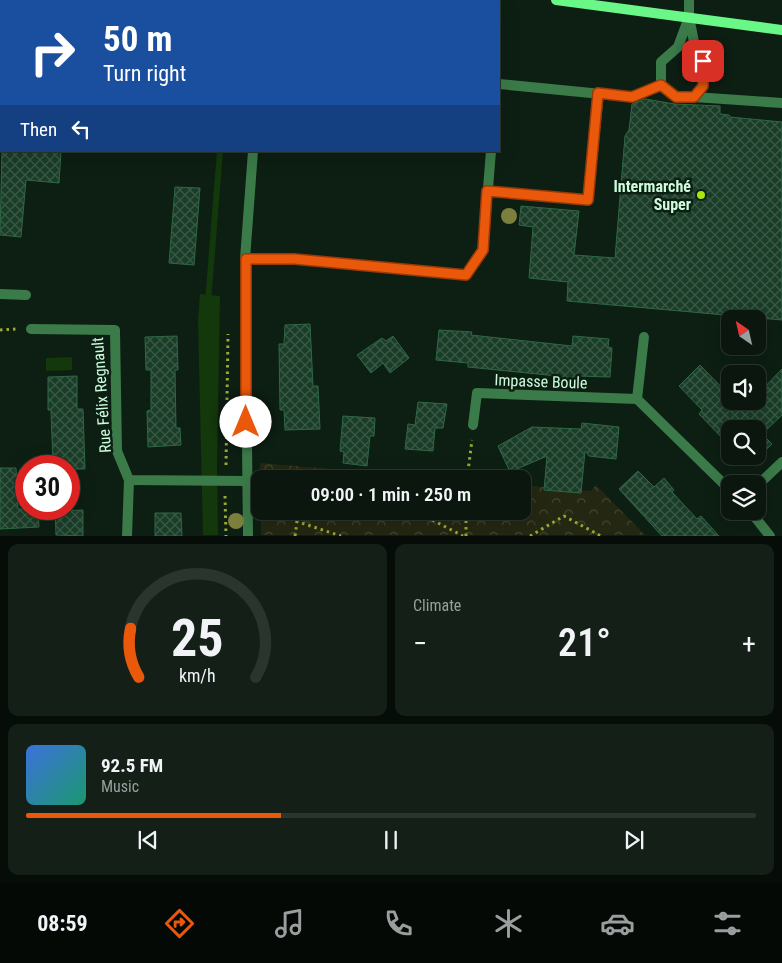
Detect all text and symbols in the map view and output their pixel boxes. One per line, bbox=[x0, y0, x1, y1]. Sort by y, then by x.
text: 50 m bbox=[103, 19, 172, 60]
icon: right bbox=[20, 20, 85, 85]
pin bbox=[682, 40, 724, 82]
icon: arrive bbox=[689, 47, 717, 75]
text: Turn right bbox=[103, 61, 186, 86]
icon: left bbox=[67, 115, 95, 143]
text: Then bbox=[20, 118, 57, 141]
place label: Intermarché Super bbox=[614, 177, 691, 214]
marker: Intermarché Super bbox=[695, 189, 707, 201]
north arrow bbox=[721, 310, 766, 355]
map controls bbox=[721, 310, 766, 520]
street label: Rue Félix Regnault bbox=[88, 336, 115, 453]
button: sound bbox=[721, 365, 766, 410]
street label: Impasse Boule bbox=[494, 370, 588, 393]
position arrow bbox=[219, 395, 271, 447]
button: search bbox=[721, 420, 766, 465]
speed limit sign: 30 bbox=[15, 455, 80, 520]
button: layers bbox=[721, 475, 766, 520]
text: 09:00 · 1 min · 250 m bbox=[311, 483, 471, 506]
text: Climate bbox=[413, 596, 461, 615]
text: 25 bbox=[171, 608, 224, 669]
text: 21° bbox=[558, 621, 611, 665]
text: − bbox=[413, 627, 427, 660]
text: + bbox=[742, 627, 756, 660]
text: km/h bbox=[179, 665, 216, 686]
text: 92.5 FM bbox=[101, 754, 163, 777]
text: Music bbox=[101, 777, 139, 796]
icon: previous bbox=[134, 826, 162, 854]
icon: pause bbox=[377, 826, 405, 854]
icon: next bbox=[620, 826, 648, 854]
icon: directions bbox=[162, 906, 197, 941]
icon: music bbox=[272, 906, 307, 941]
icon: phone bbox=[381, 906, 416, 941]
icon: climate bbox=[491, 906, 526, 941]
icon: car bbox=[600, 906, 635, 941]
icon: filters bbox=[710, 906, 745, 941]
text: 08:59 bbox=[37, 911, 88, 936]

